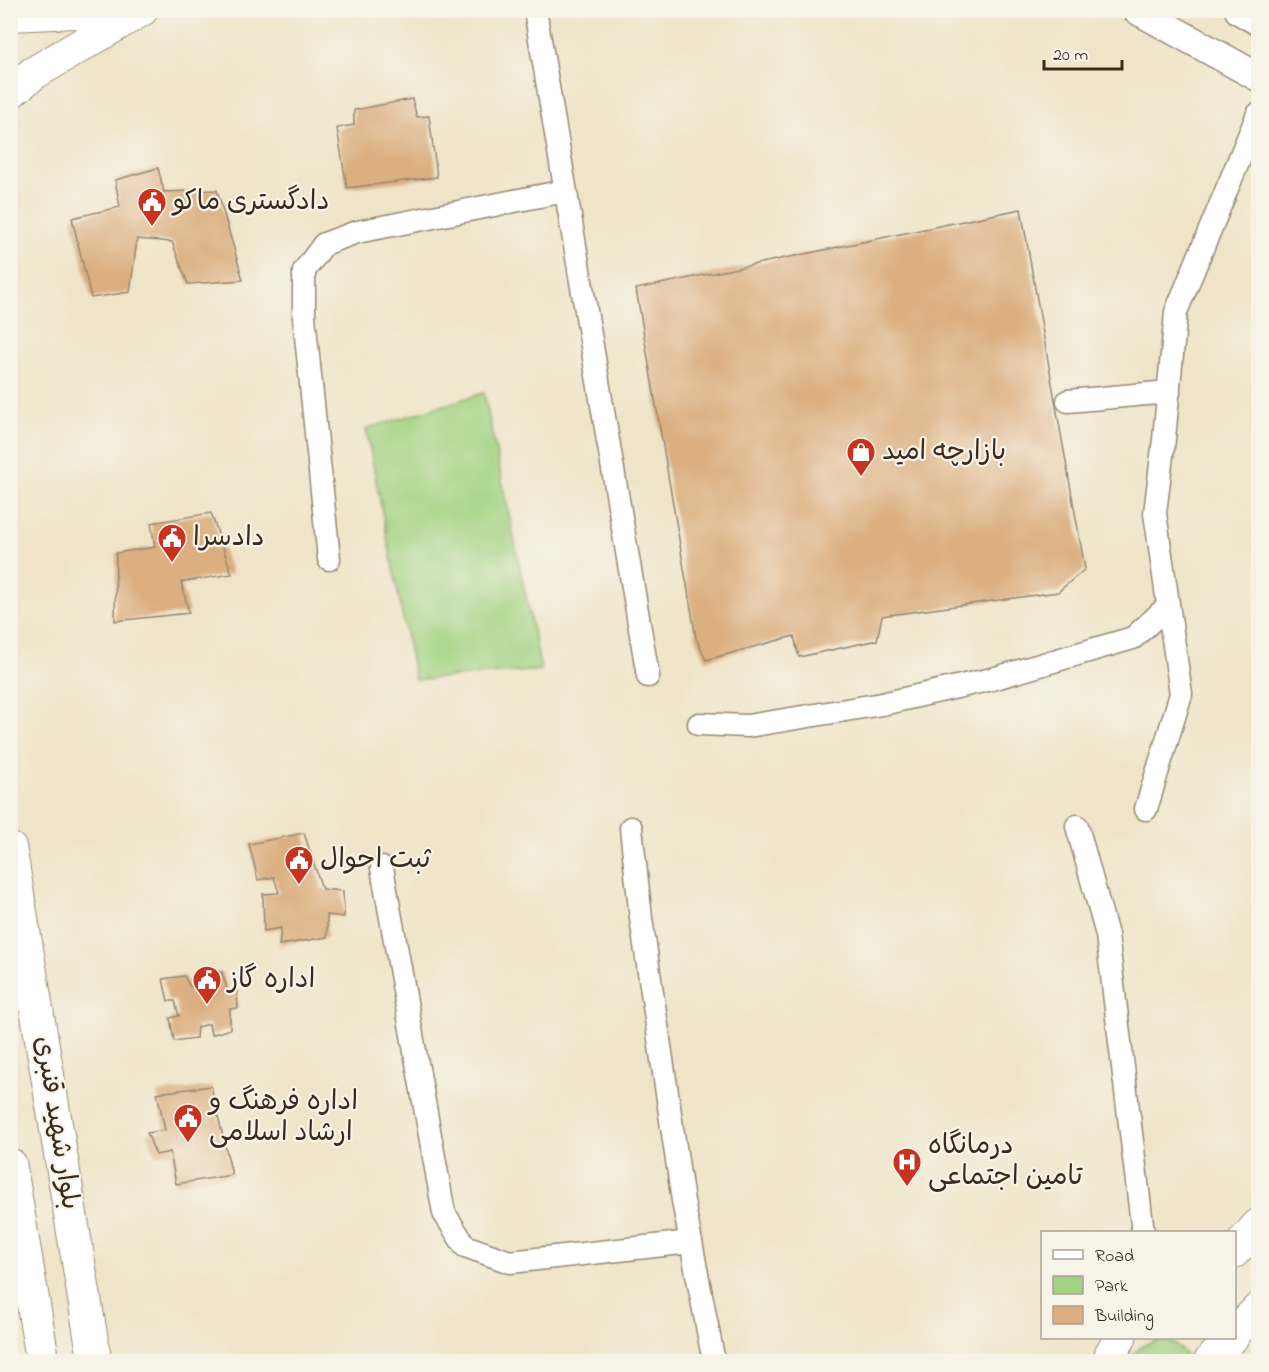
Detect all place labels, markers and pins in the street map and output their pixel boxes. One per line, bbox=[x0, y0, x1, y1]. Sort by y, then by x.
place label: دادگستری ماکو bbox=[171, 183, 330, 222]
public building icon: دادگستری ماکو bbox=[136, 186, 168, 228]
place label: بازارچه امید bbox=[882, 433, 1006, 472]
shop icon: بازارچه امید bbox=[845, 436, 877, 478]
place label: دادسرا bbox=[193, 519, 265, 558]
public building icon: دادسرا bbox=[156, 522, 188, 564]
place label: ثبت احوال bbox=[320, 841, 432, 880]
public building icon: ثبت احوال bbox=[283, 844, 315, 886]
place label: اداره گاز bbox=[226, 961, 315, 1000]
public building icon: اداره گاز bbox=[191, 964, 223, 1006]
place label: اداره فرهنگ و ارشاد اسلامی bbox=[207, 1083, 358, 1153]
public building icon: اداره فرهنگ و ارشاد اسلامی bbox=[172, 1102, 204, 1144]
place label: درمانگاه تامین اجتماعی bbox=[928, 1127, 1084, 1197]
hospital icon: درمانگاه تامین اجتماعی bbox=[891, 1146, 923, 1188]

